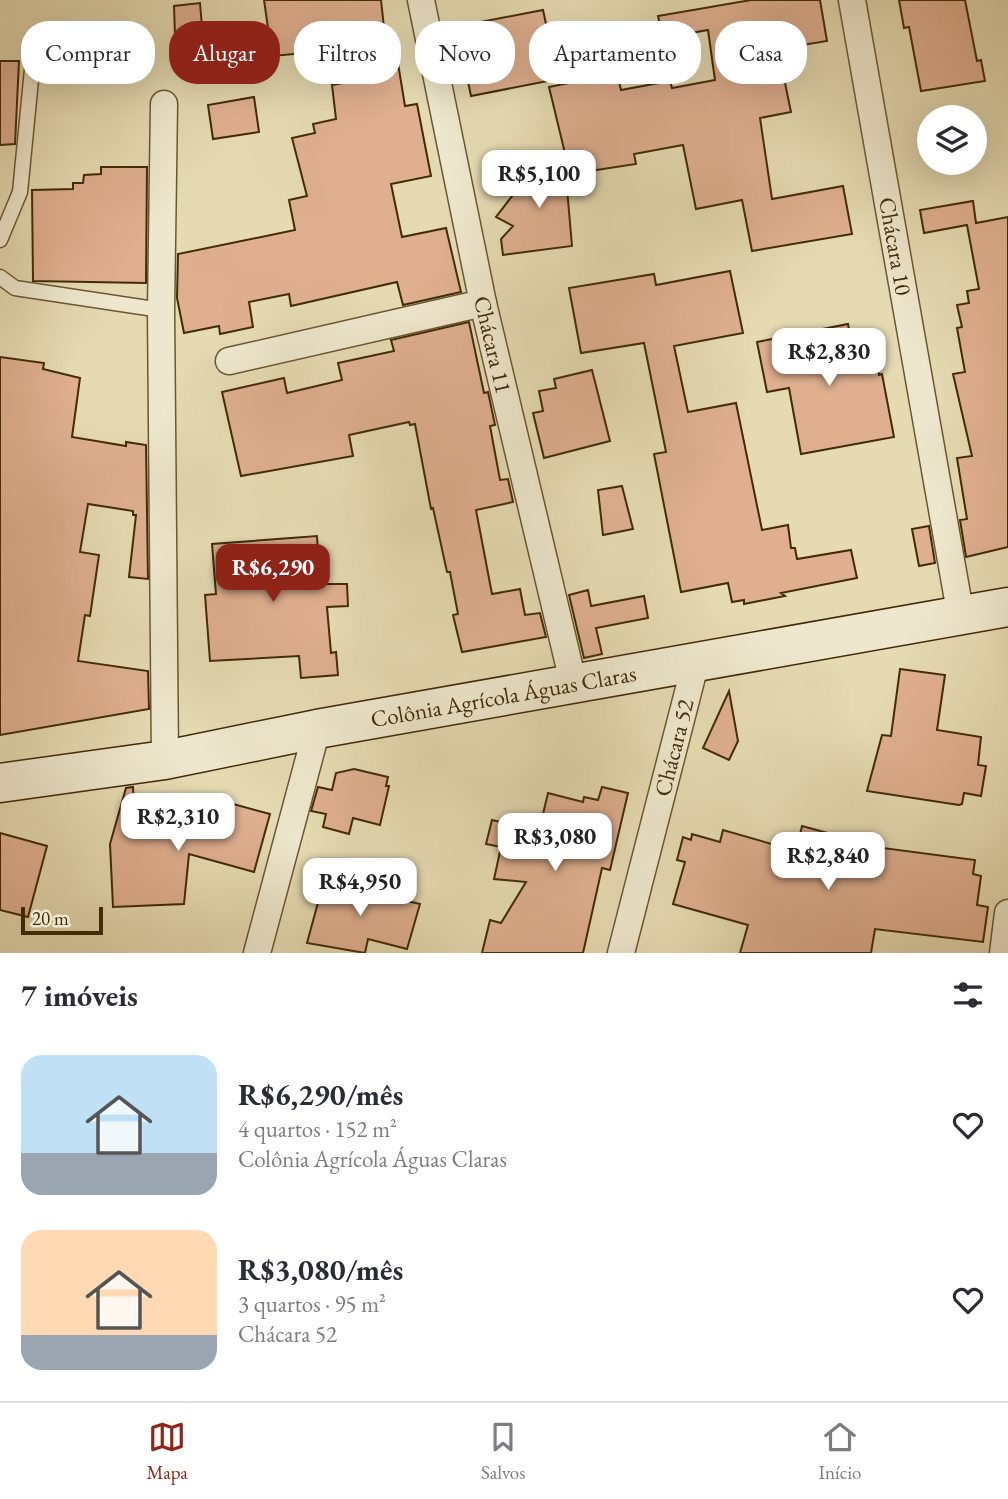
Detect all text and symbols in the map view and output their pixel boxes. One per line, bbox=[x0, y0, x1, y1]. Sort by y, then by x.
chip: Comprar bbox=[21, 21, 155, 84]
chip: Alugar bbox=[169, 21, 280, 84]
chip: Filtros bbox=[294, 21, 401, 84]
chip: Novo bbox=[415, 21, 515, 84]
chip: Apartamento bbox=[529, 21, 701, 84]
chip: Casa bbox=[715, 21, 807, 84]
map controls bbox=[917, 105, 987, 175]
button: layers bbox=[917, 105, 987, 175]
pin: R$5,100 bbox=[474, 150, 604, 210]
text: R$5,100 bbox=[498, 158, 580, 188]
street label: Chácara 10 bbox=[872, 195, 919, 298]
street label: Chácara 11 bbox=[467, 293, 519, 396]
pin: R$2,830 bbox=[764, 328, 894, 388]
text: R$2,830 bbox=[788, 336, 870, 366]
pin: R$6,290 bbox=[208, 544, 338, 604]
text: R$6,290 bbox=[232, 552, 314, 582]
street label: Colônia Agrícola Águas Claras bbox=[368, 658, 639, 734]
street label: Chácara 52 bbox=[647, 696, 701, 799]
pin: R$2,310 bbox=[113, 794, 243, 853]
text: R$2,310 bbox=[137, 801, 219, 831]
pin: R$3,080 bbox=[490, 814, 620, 873]
text: R$3,080 bbox=[514, 821, 596, 851]
pin: R$2,840 bbox=[763, 832, 893, 892]
text: R$2,840 bbox=[787, 840, 869, 870]
pin: R$4,950 bbox=[295, 858, 425, 918]
text: R$4,950 bbox=[319, 866, 401, 896]
scale bar bbox=[21, 904, 103, 936]
text: 20 m bbox=[32, 906, 69, 931]
text: 7 imóveis bbox=[21, 976, 138, 1015]
icon: filters bbox=[949, 976, 987, 1014]
text: R$6,290/mês bbox=[238, 1075, 403, 1114]
icon: home bbox=[77, 1083, 161, 1167]
icon: heart bbox=[949, 1106, 987, 1144]
text: 4 quartos · 152 m² bbox=[238, 1114, 397, 1144]
text: Colônia Agrícola Águas Claras bbox=[238, 1144, 507, 1174]
text: R$3,080/mês bbox=[238, 1250, 403, 1289]
icon: home bbox=[77, 1258, 161, 1342]
icon: heart bbox=[949, 1281, 987, 1319]
text: 3 quartos · 95 m² bbox=[238, 1289, 386, 1319]
text: Chácara 52 bbox=[238, 1319, 337, 1349]
tab: Mapa bbox=[147, 1418, 188, 1485]
tab: Salvos bbox=[481, 1418, 525, 1485]
tab: Início bbox=[819, 1418, 861, 1485]

